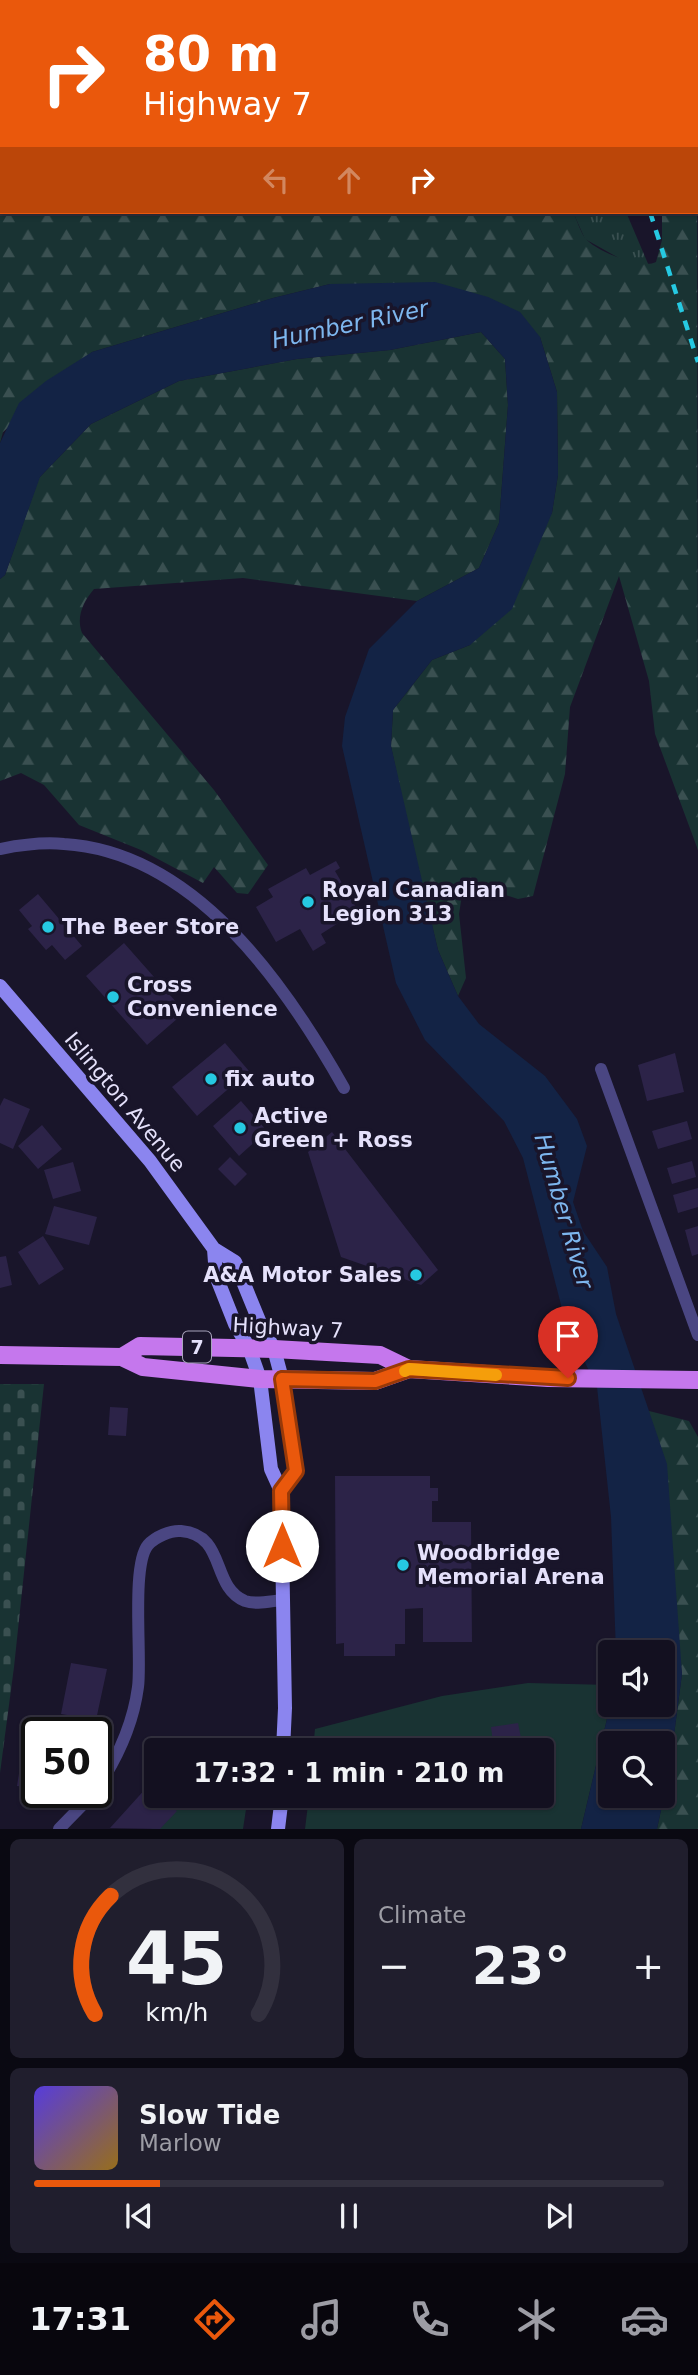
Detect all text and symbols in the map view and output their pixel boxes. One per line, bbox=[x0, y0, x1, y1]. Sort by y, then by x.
text: 80 m bbox=[143, 26, 279, 83]
icon: right bbox=[28, 28, 119, 119]
text: Highway 7 bbox=[143, 85, 312, 123]
icon: left bbox=[257, 161, 295, 199]
icon: ahead bbox=[330, 161, 368, 199]
icon: right bbox=[403, 161, 441, 199]
water label: Humber River bbox=[269, 294, 432, 353]
place label: Royal Canadian Legion 313 bbox=[322, 878, 505, 926]
marker: Royal Canadian Legion 313 bbox=[300, 894, 316, 910]
place label: The Beer Store bbox=[62, 915, 239, 939]
marker: The Beer Store bbox=[40, 919, 56, 935]
place label: Cross Convenience bbox=[127, 973, 278, 1021]
marker: Cross Convenience bbox=[105, 989, 121, 1005]
street label: Islington Avenue bbox=[60, 1027, 190, 1177]
place label: fix auto bbox=[225, 1067, 315, 1091]
marker: fix auto bbox=[203, 1071, 219, 1087]
place label: Active Green + Ross bbox=[254, 1104, 413, 1152]
marker: Active Green + Ross bbox=[232, 1120, 248, 1136]
water label: Humber River bbox=[530, 1131, 599, 1293]
place label: A&A Motor Sales bbox=[203, 1263, 402, 1287]
marker: A&A Motor Sales bbox=[408, 1267, 424, 1283]
pin bbox=[538, 1306, 598, 1378]
street label: Highway 7 bbox=[232, 1313, 344, 1343]
icon: arrive bbox=[549, 1317, 587, 1355]
road number: 7 bbox=[183, 1331, 211, 1362]
position arrow bbox=[245, 1509, 319, 1583]
place label: Woodbridge Memorial Arena bbox=[417, 1541, 605, 1589]
marker: Woodbridge Memorial Arena bbox=[395, 1557, 411, 1573]
map controls bbox=[598, 1640, 675, 1808]
button: sound bbox=[598, 1640, 675, 1717]
speed limit sign: 50 bbox=[21, 1717, 112, 1808]
button: search bbox=[598, 1731, 675, 1808]
text: 17:32 · 1 min · 210 m bbox=[194, 1758, 504, 1788]
text: Climate bbox=[378, 1902, 467, 1928]
text: 45 bbox=[126, 1917, 228, 2002]
text: 23° bbox=[472, 1936, 570, 1996]
text: − bbox=[378, 1944, 410, 1988]
text: + bbox=[632, 1944, 664, 1988]
text: km/h bbox=[145, 1998, 209, 2027]
text: Slow Tide bbox=[139, 2100, 280, 2130]
text: Marlow bbox=[139, 2130, 222, 2156]
icon: previous bbox=[120, 2197, 158, 2235]
icon: pause bbox=[330, 2197, 368, 2235]
icon: next bbox=[540, 2197, 578, 2235]
icon: directions bbox=[190, 2295, 239, 2344]
icon: music bbox=[297, 2295, 346, 2344]
icon: phone bbox=[405, 2295, 454, 2344]
icon: climate bbox=[512, 2295, 561, 2344]
icon: car bbox=[620, 2295, 669, 2344]
text: 17:31 bbox=[29, 2300, 131, 2338]

